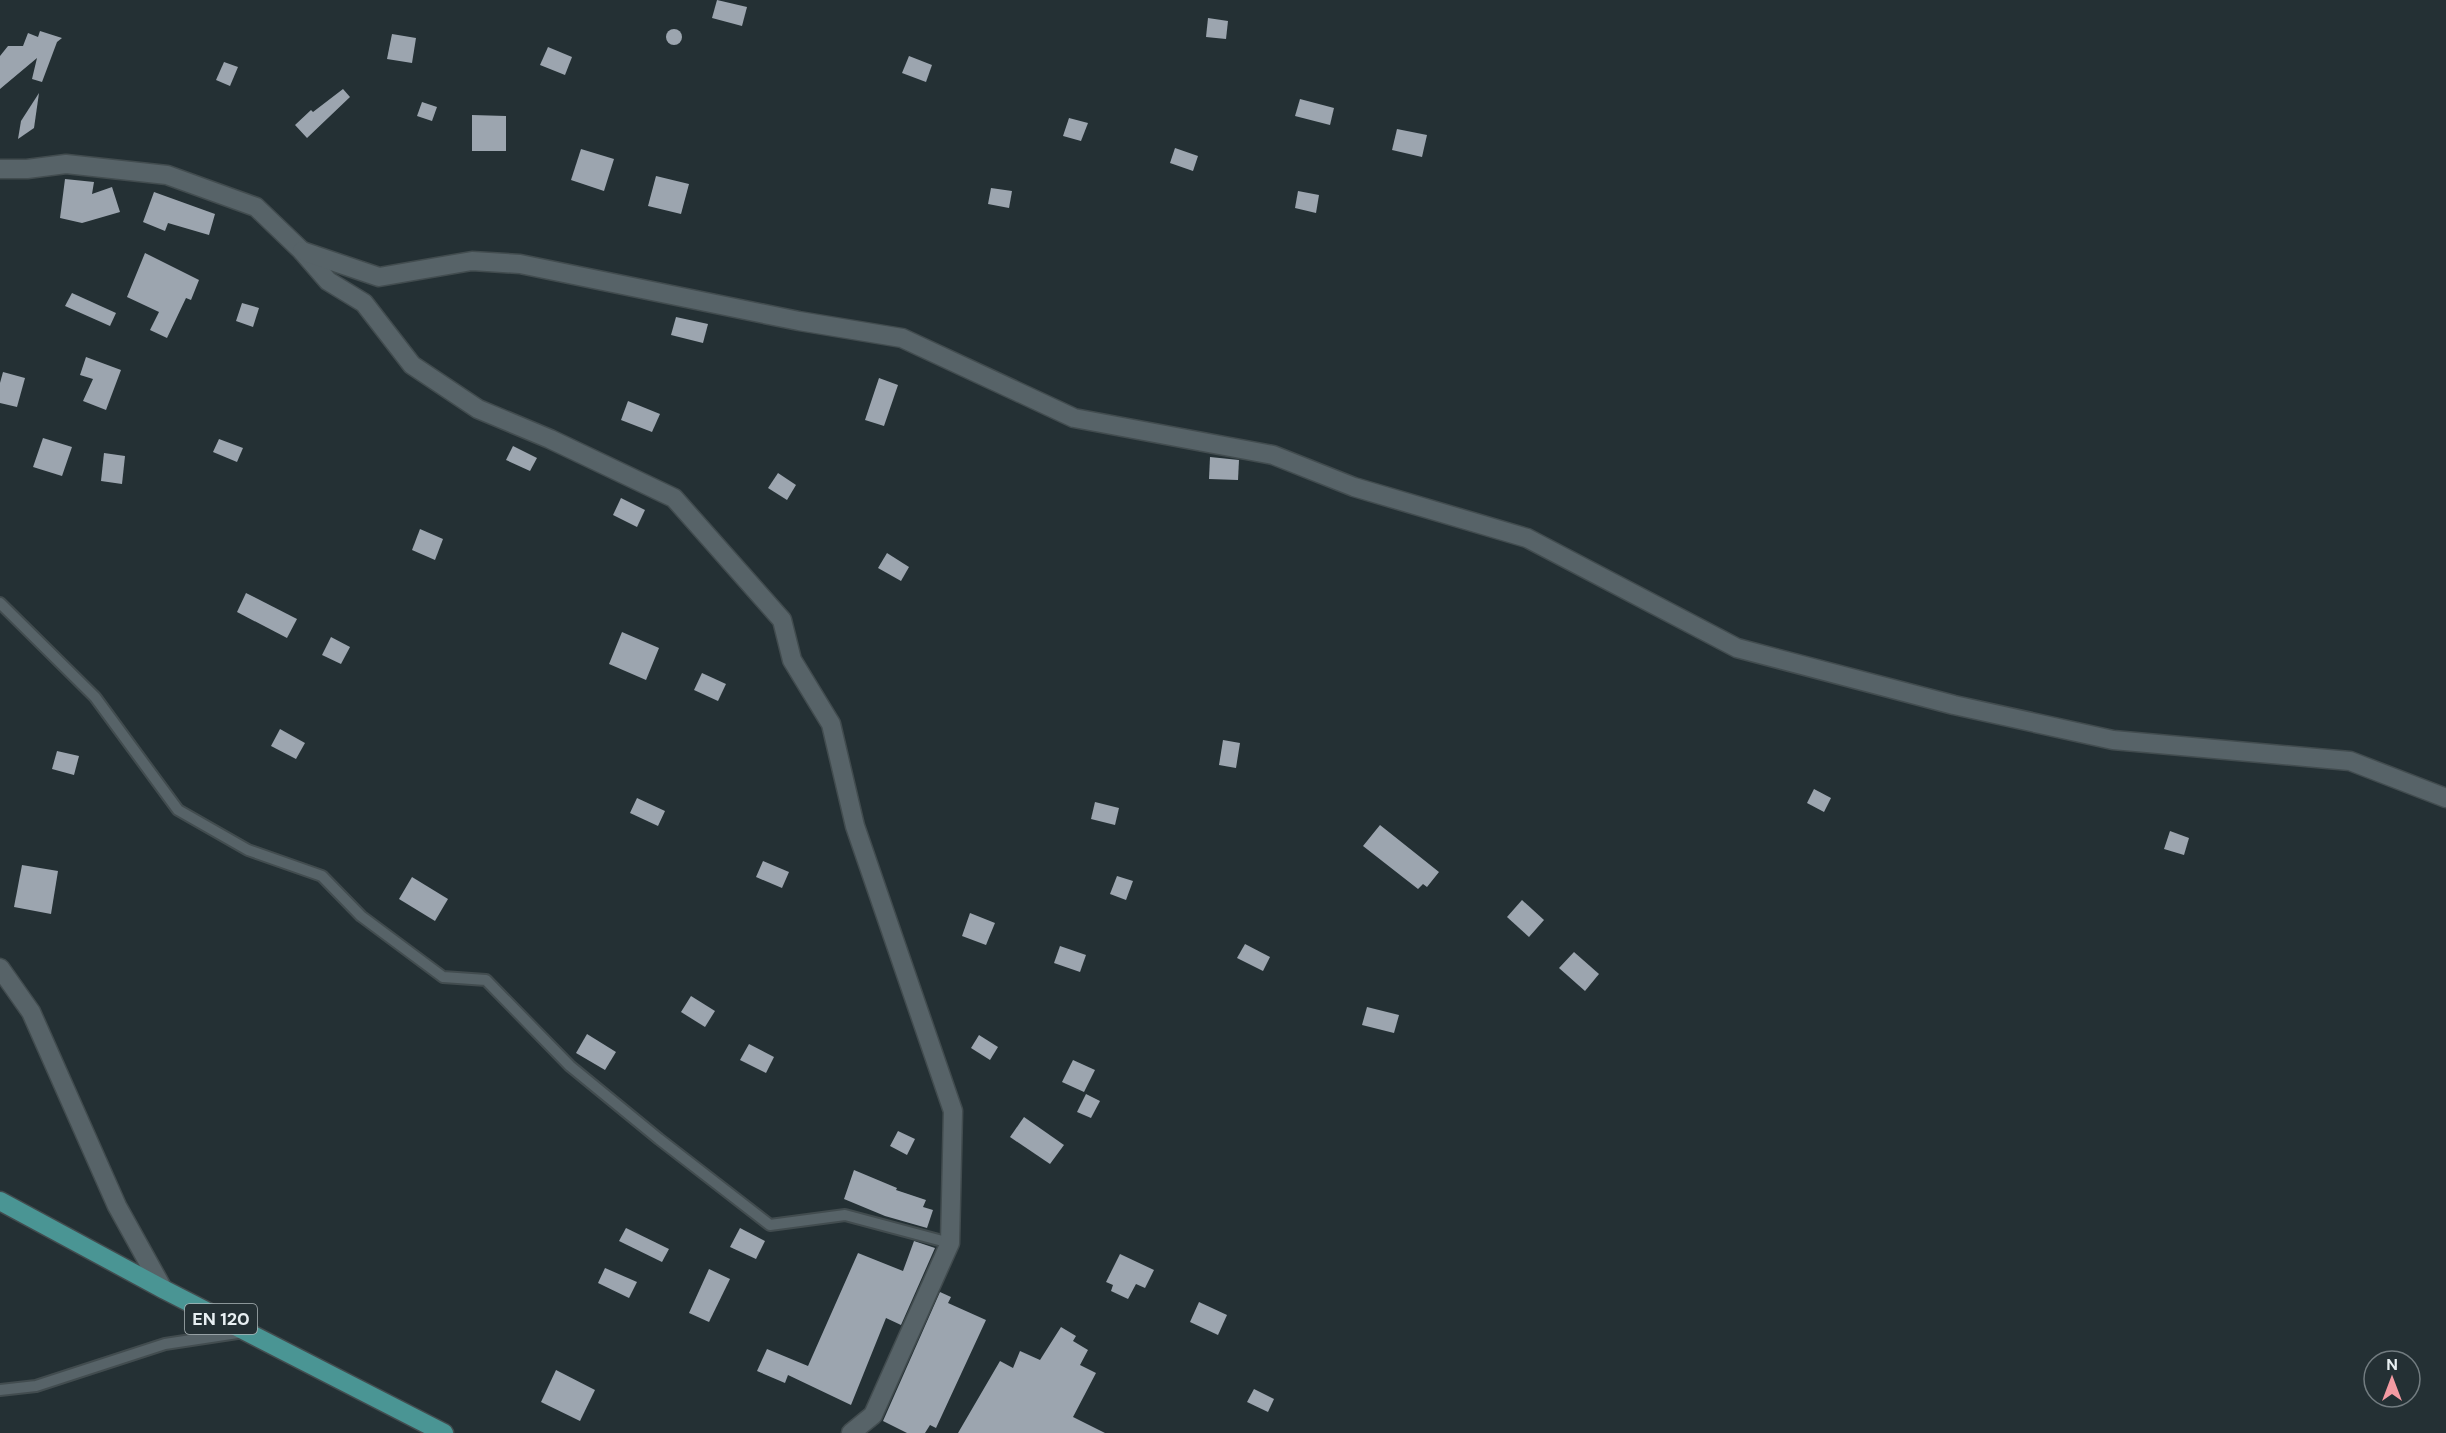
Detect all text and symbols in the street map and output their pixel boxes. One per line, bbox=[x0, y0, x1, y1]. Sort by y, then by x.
road number: EN 120 bbox=[185, 1304, 257, 1334]
north arrow bbox=[2362, 1349, 2422, 1409]
text: N bbox=[2386, 1354, 2398, 1375]

